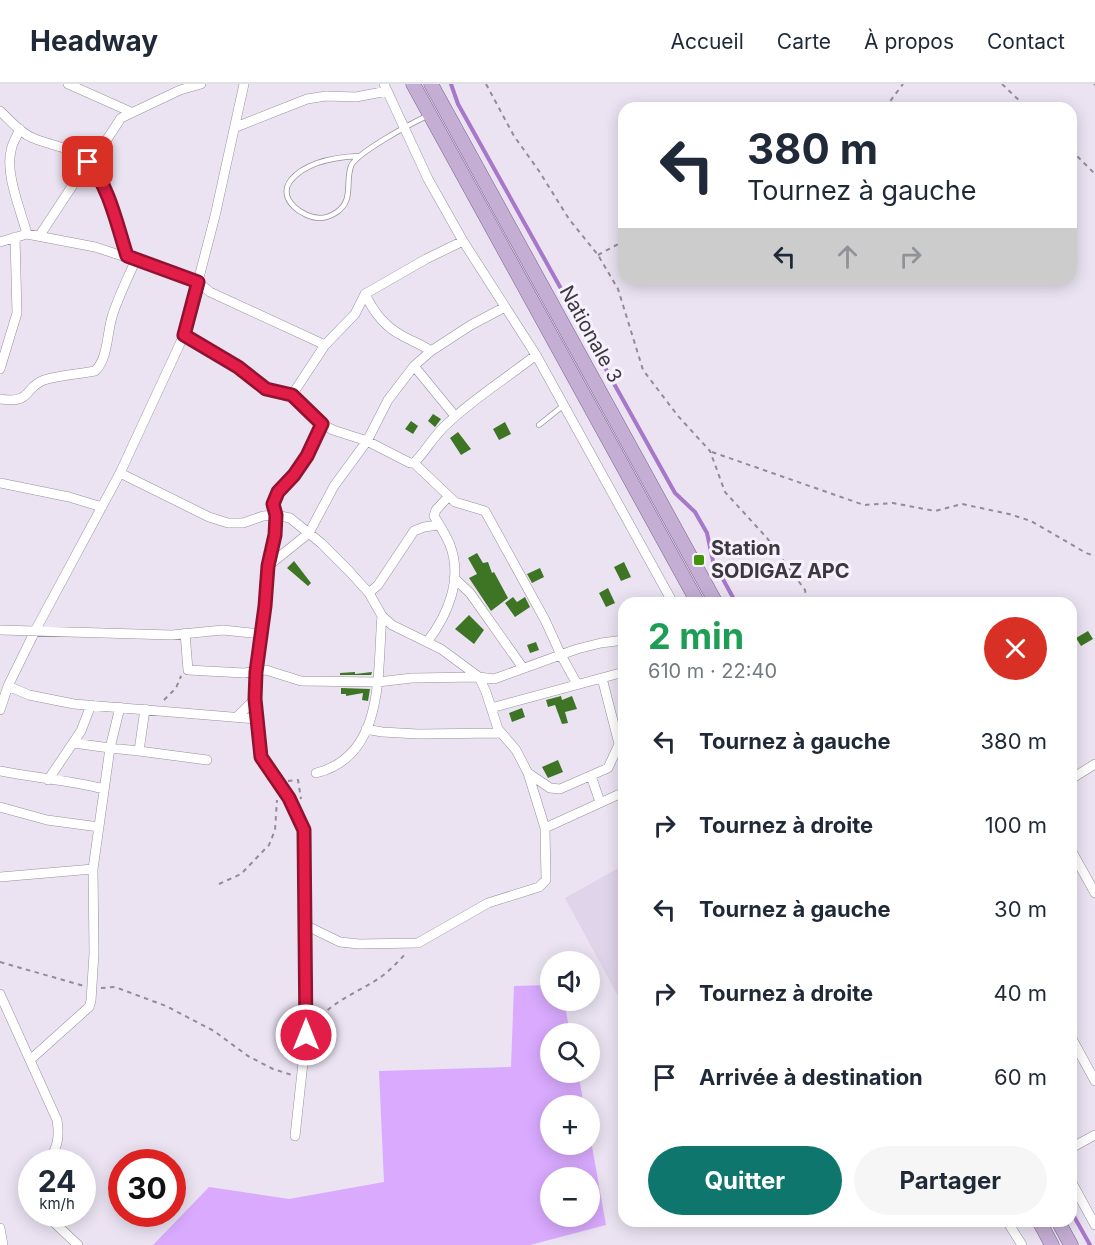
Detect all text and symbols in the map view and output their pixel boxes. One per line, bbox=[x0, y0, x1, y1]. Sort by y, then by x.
text: Headway bbox=[30, 24, 158, 58]
text: Accueil bbox=[670, 29, 744, 54]
text: Carte bbox=[777, 29, 831, 54]
text: À propos bbox=[864, 29, 954, 54]
text: Contact bbox=[987, 29, 1065, 54]
text: 380 m bbox=[747, 123, 878, 174]
icon: left bbox=[648, 126, 726, 204]
pin bbox=[62, 136, 113, 187]
icon: arrive bbox=[71, 145, 104, 178]
text: Tournez à gauche bbox=[747, 174, 976, 207]
icon: left bbox=[768, 240, 801, 273]
icon: ahead bbox=[831, 240, 864, 273]
icon: right bbox=[894, 240, 927, 273]
street label: Nationale 3 bbox=[555, 281, 627, 387]
place label: Station SODIGAZ APC bbox=[711, 536, 850, 583]
marker: Station SODIGAZ APC bbox=[692, 553, 706, 567]
text: 2 min bbox=[648, 614, 744, 658]
button: close bbox=[984, 617, 1047, 680]
text: 610 m · 22:40 bbox=[648, 659, 777, 683]
icon: left bbox=[648, 725, 681, 758]
text: Tournez à gauche bbox=[699, 728, 891, 754]
text: 380 m bbox=[980, 728, 1047, 754]
icon: right bbox=[648, 809, 681, 842]
text: Tournez à droite bbox=[699, 812, 873, 838]
text: 100 m bbox=[985, 812, 1047, 838]
icon: left bbox=[648, 893, 681, 926]
text: Tournez à gauche bbox=[699, 896, 891, 922]
text: 30 m bbox=[994, 896, 1047, 922]
map controls bbox=[540, 951, 600, 1227]
button: sound bbox=[540, 951, 600, 1011]
icon: right bbox=[648, 977, 681, 1010]
text: Tournez à droite bbox=[699, 980, 873, 1006]
text: 40 m bbox=[993, 980, 1047, 1006]
position arrow bbox=[274, 1003, 338, 1067]
button: search bbox=[540, 1023, 600, 1083]
icon: arrive bbox=[648, 1061, 681, 1094]
text: Arrivée à destination bbox=[699, 1064, 923, 1090]
text: 60 m bbox=[994, 1064, 1047, 1090]
button: + bbox=[540, 1095, 600, 1155]
button: Quitter bbox=[648, 1146, 842, 1215]
button: Partager bbox=[854, 1146, 1047, 1215]
speed limit sign: 30 bbox=[108, 1149, 186, 1227]
text: 24 bbox=[38, 1163, 76, 1199]
button: − bbox=[540, 1167, 600, 1227]
text: km/h bbox=[39, 1194, 75, 1213]

